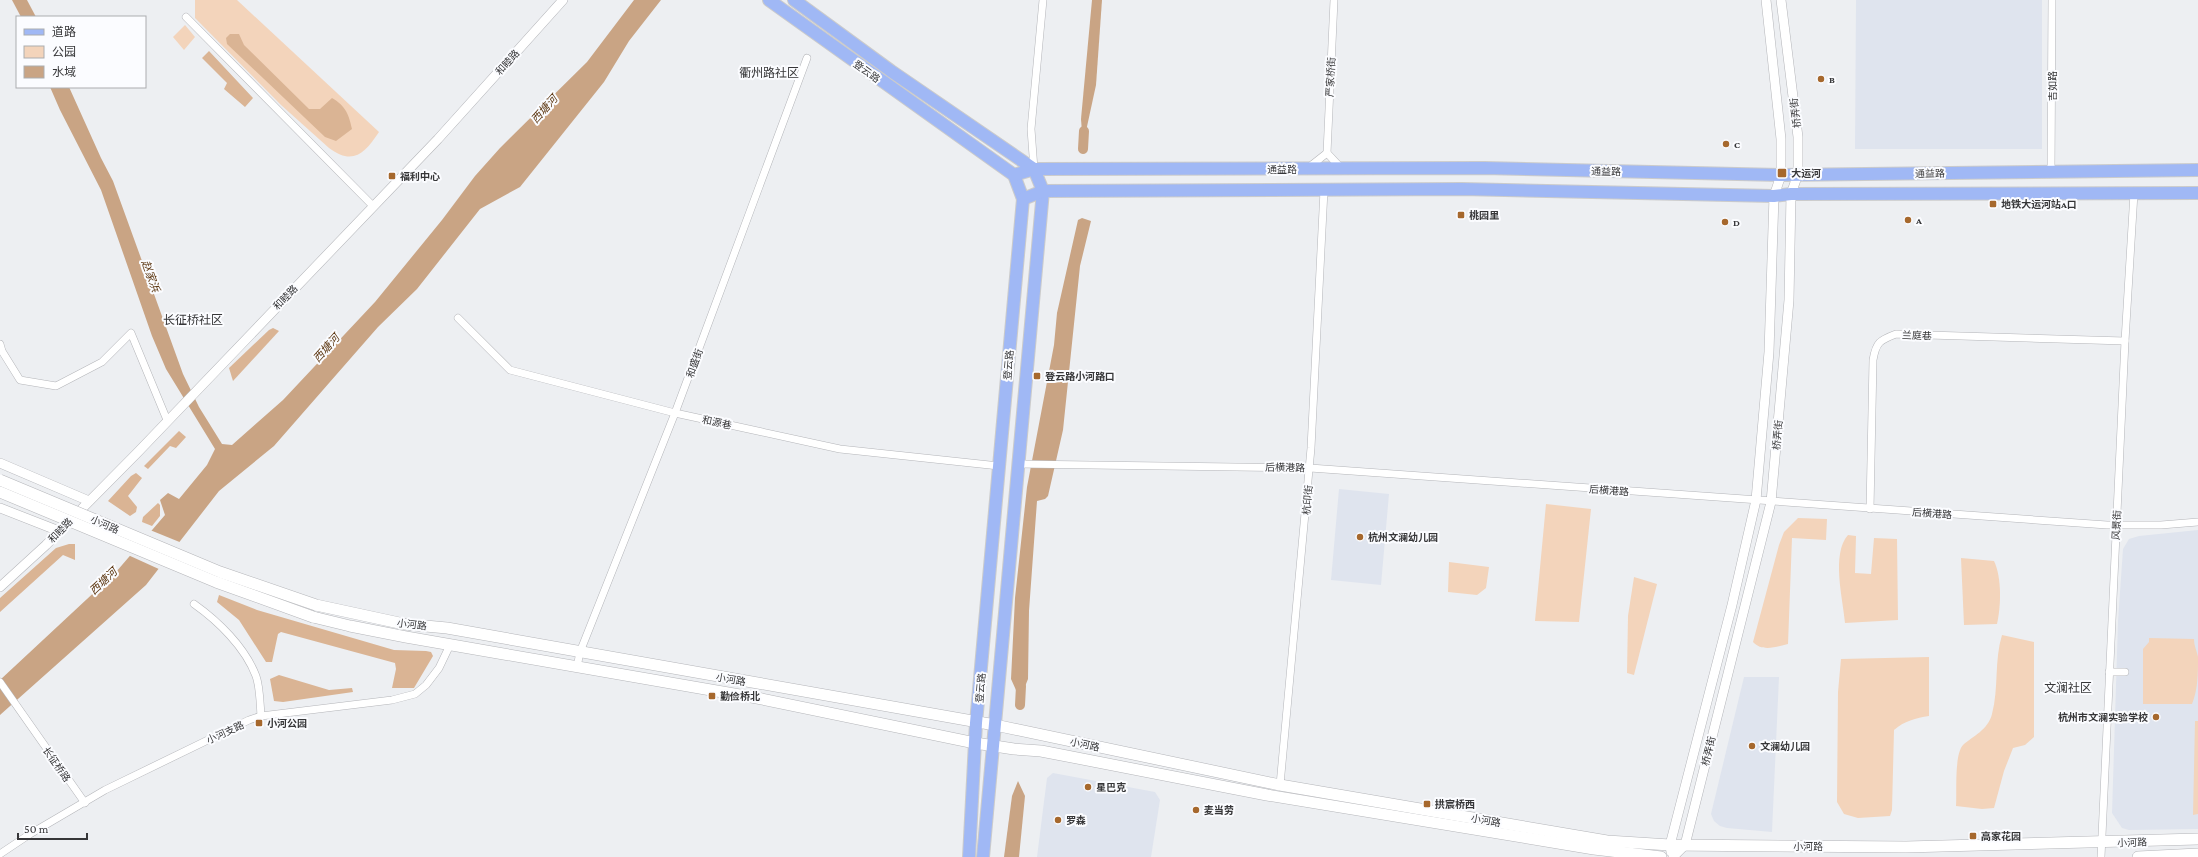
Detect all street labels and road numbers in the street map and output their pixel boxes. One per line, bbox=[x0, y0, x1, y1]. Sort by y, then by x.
street label: 和睦路 bbox=[493, 48, 521, 77]
street label: 严家桥街 bbox=[1324, 57, 1337, 97]
street label: 登云路 bbox=[851, 58, 882, 85]
street label: 吉如路 bbox=[2047, 71, 2058, 101]
street label: 桥弄街 bbox=[1788, 97, 1803, 128]
street label: 通益路 bbox=[1267, 164, 1297, 175]
street label: 通益路 bbox=[1591, 166, 1621, 177]
street label: 通益路 bbox=[1915, 168, 1945, 179]
street label: 和睦路 bbox=[271, 283, 300, 312]
street label: 兰庭巷 bbox=[1902, 329, 1932, 342]
street label: 和盛街 bbox=[684, 347, 705, 379]
street label: 登云路 bbox=[1002, 350, 1015, 380]
street label: 和源巷 bbox=[701, 414, 733, 431]
street label: 桥弄街 bbox=[1771, 420, 1784, 450]
street label: 后横港路 bbox=[1265, 462, 1305, 473]
street label: 后横港路 bbox=[1589, 484, 1629, 497]
street label: 杭印街 bbox=[1301, 485, 1314, 515]
street label: 后横港路 bbox=[1912, 507, 1952, 520]
street label: 风景街 bbox=[2110, 510, 2123, 540]
street label: 小河路 bbox=[89, 514, 121, 535]
street label: 和睦路 bbox=[46, 516, 75, 545]
street label: 小河路 bbox=[396, 617, 427, 632]
street label: 小河路 bbox=[715, 671, 747, 688]
street label: 登云路 bbox=[974, 673, 987, 703]
street label: 小河支路 bbox=[205, 719, 246, 746]
street label: 桥弄街 bbox=[1700, 735, 1717, 767]
street label: 小河路 bbox=[1069, 736, 1101, 753]
street label: 长征桥路 bbox=[41, 745, 73, 784]
street label: 小河路 bbox=[1470, 812, 1502, 829]
street label: 小河路 bbox=[2117, 836, 2147, 849]
street label: 小河路 bbox=[1793, 841, 1823, 852]

